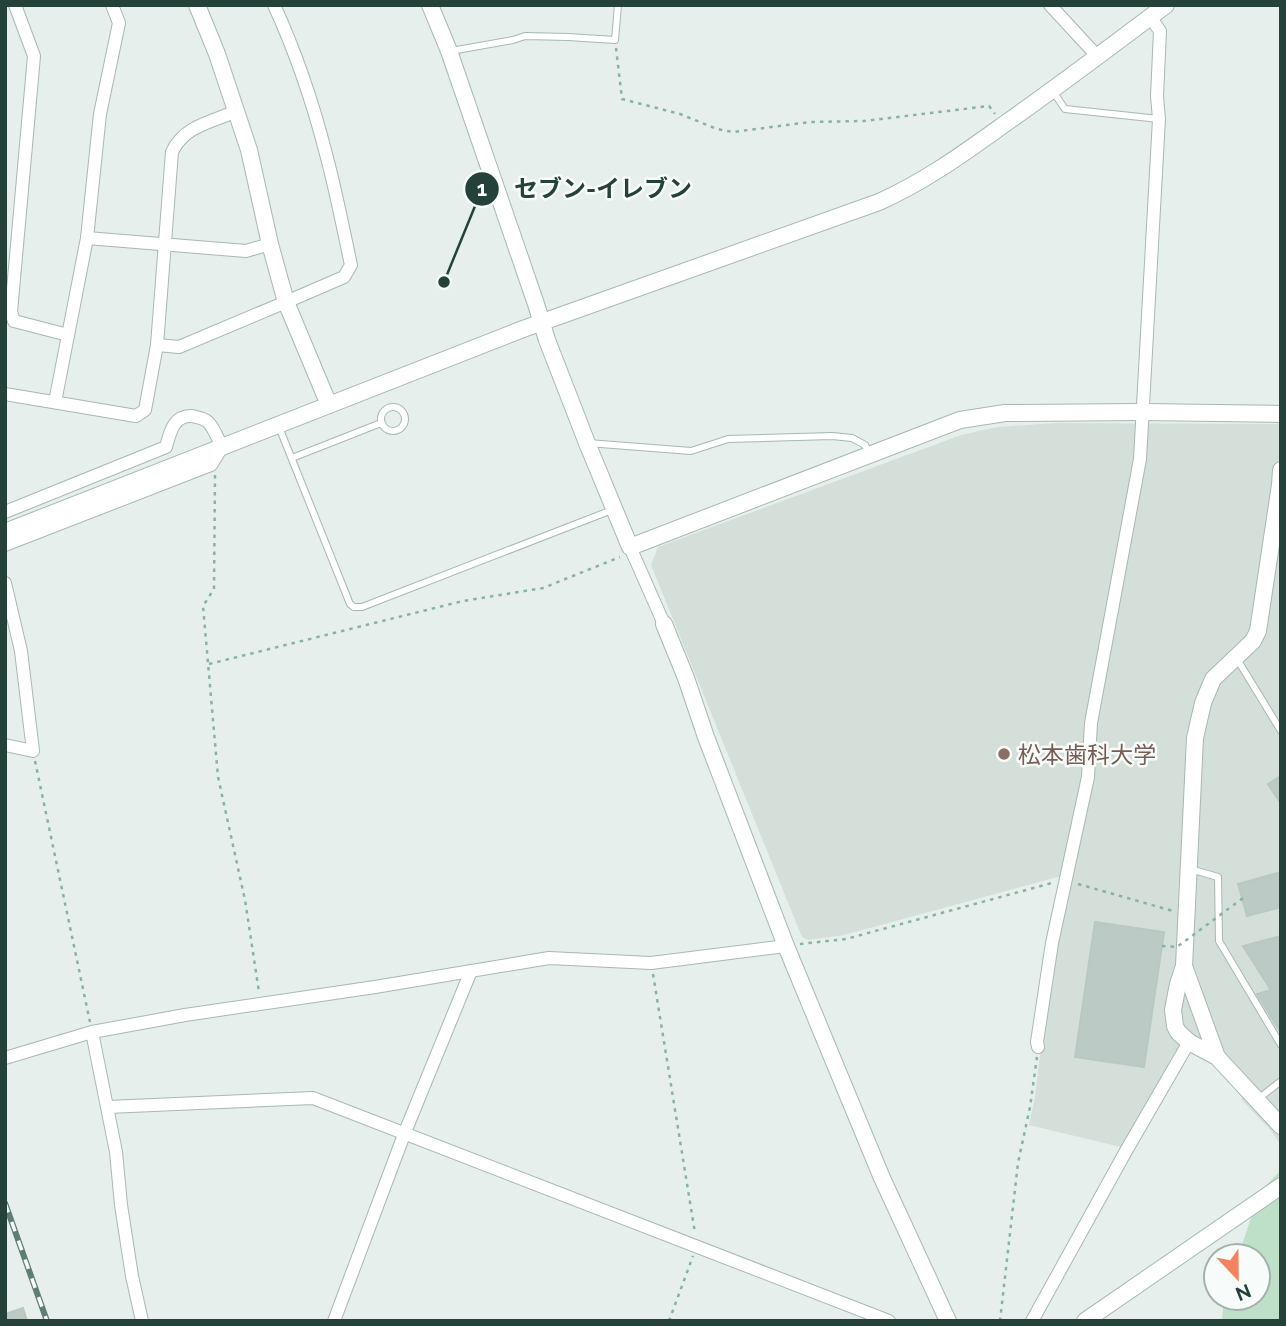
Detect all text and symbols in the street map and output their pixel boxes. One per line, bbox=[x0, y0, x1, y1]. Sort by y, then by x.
callout: セブン-イレブン bbox=[465, 166, 706, 211]
text: セブン-イレブン bbox=[514, 174, 692, 203]
text: 1 bbox=[477, 176, 487, 201]
place label: 松本歯科大学 bbox=[1018, 741, 1156, 768]
marker: 松本歯科大学 bbox=[996, 746, 1012, 762]
north arrow bbox=[1202, 1242, 1272, 1312]
text: N bbox=[1233, 1280, 1254, 1306]

